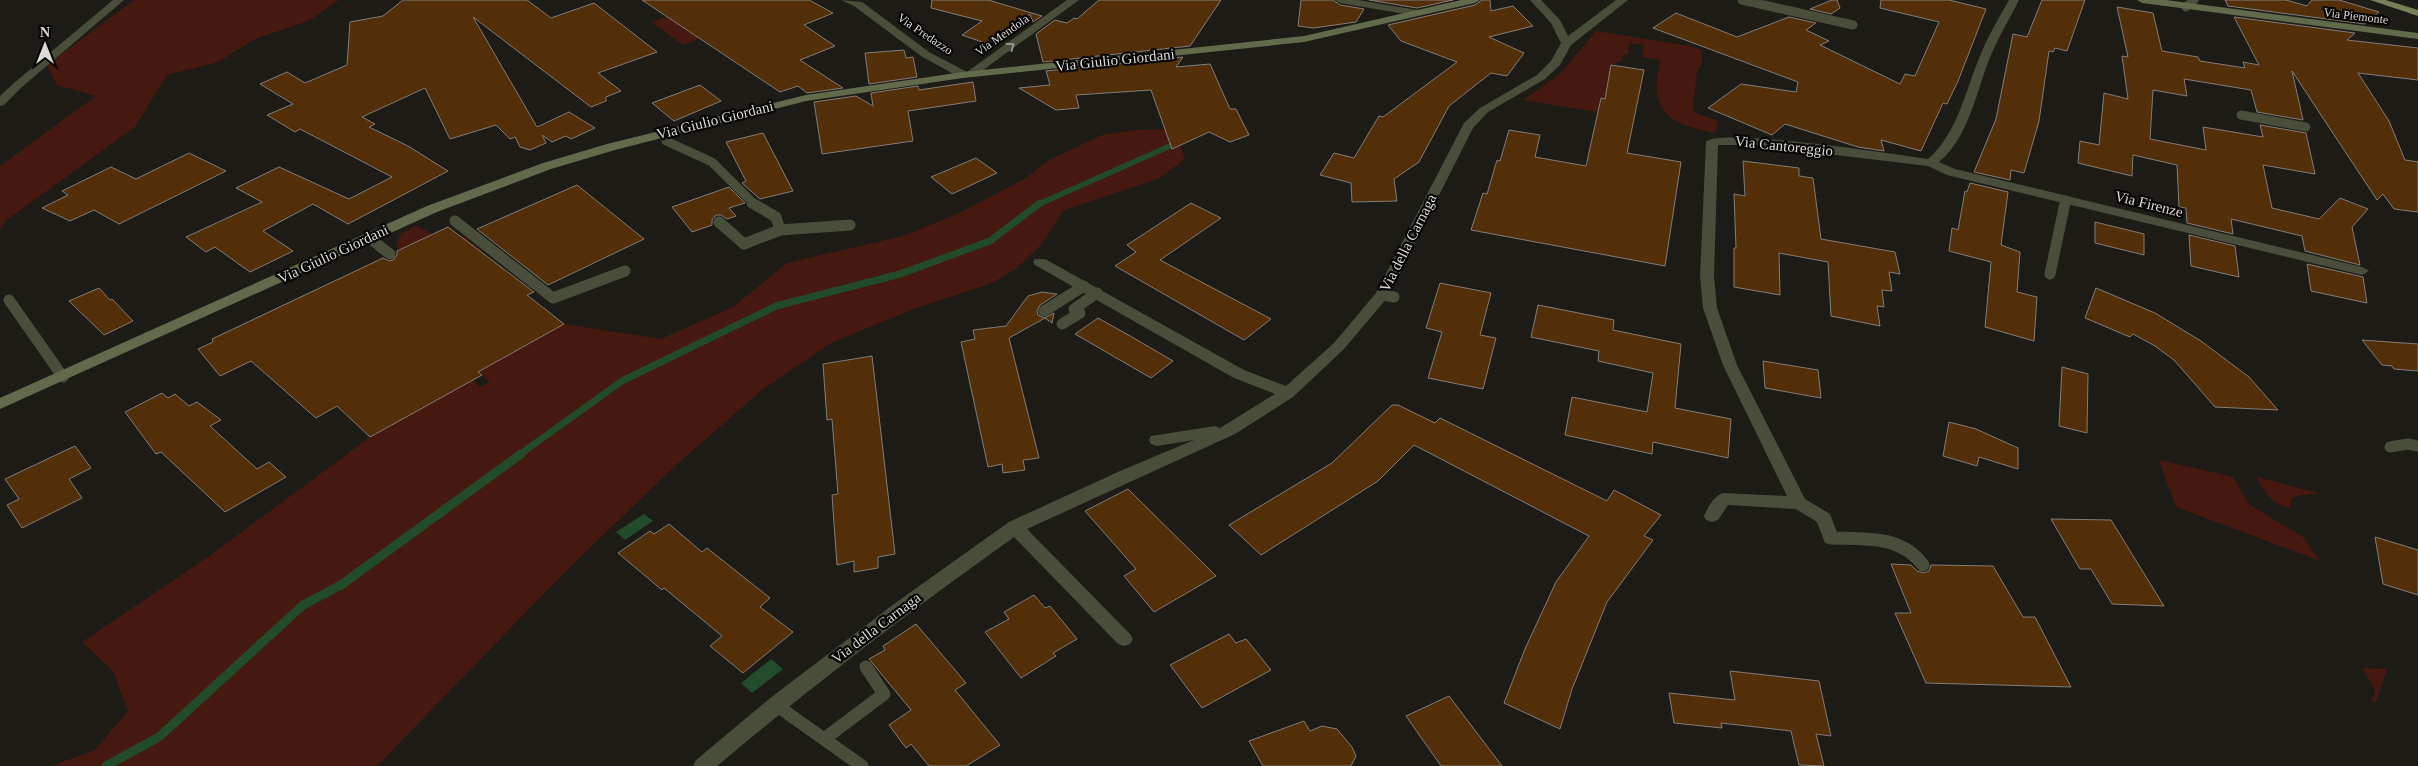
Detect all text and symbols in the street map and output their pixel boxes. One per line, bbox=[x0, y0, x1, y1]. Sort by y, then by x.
street label: Via Piemonte bbox=[2323, 5, 2389, 27]
street label: Via Predazzo bbox=[895, 10, 955, 58]
street label: Via Mendola bbox=[972, 11, 1032, 59]
north arrow bbox=[20, 20, 70, 70]
text: N bbox=[40, 25, 50, 40]
one-way arrow bbox=[1005, 43, 1015, 52]
street label: Via Giulio Giordani bbox=[1055, 46, 1175, 74]
street label: Via Giulio Giordani bbox=[655, 98, 775, 142]
street label: Via Cantoreggio bbox=[1734, 133, 1834, 159]
street label: Via Firenze bbox=[2113, 188, 2185, 220]
street label: Via della Carnaga bbox=[1376, 191, 1440, 294]
street label: Via Giulio Giordani bbox=[275, 221, 391, 287]
street label: Via della Carnaga bbox=[828, 589, 924, 667]

